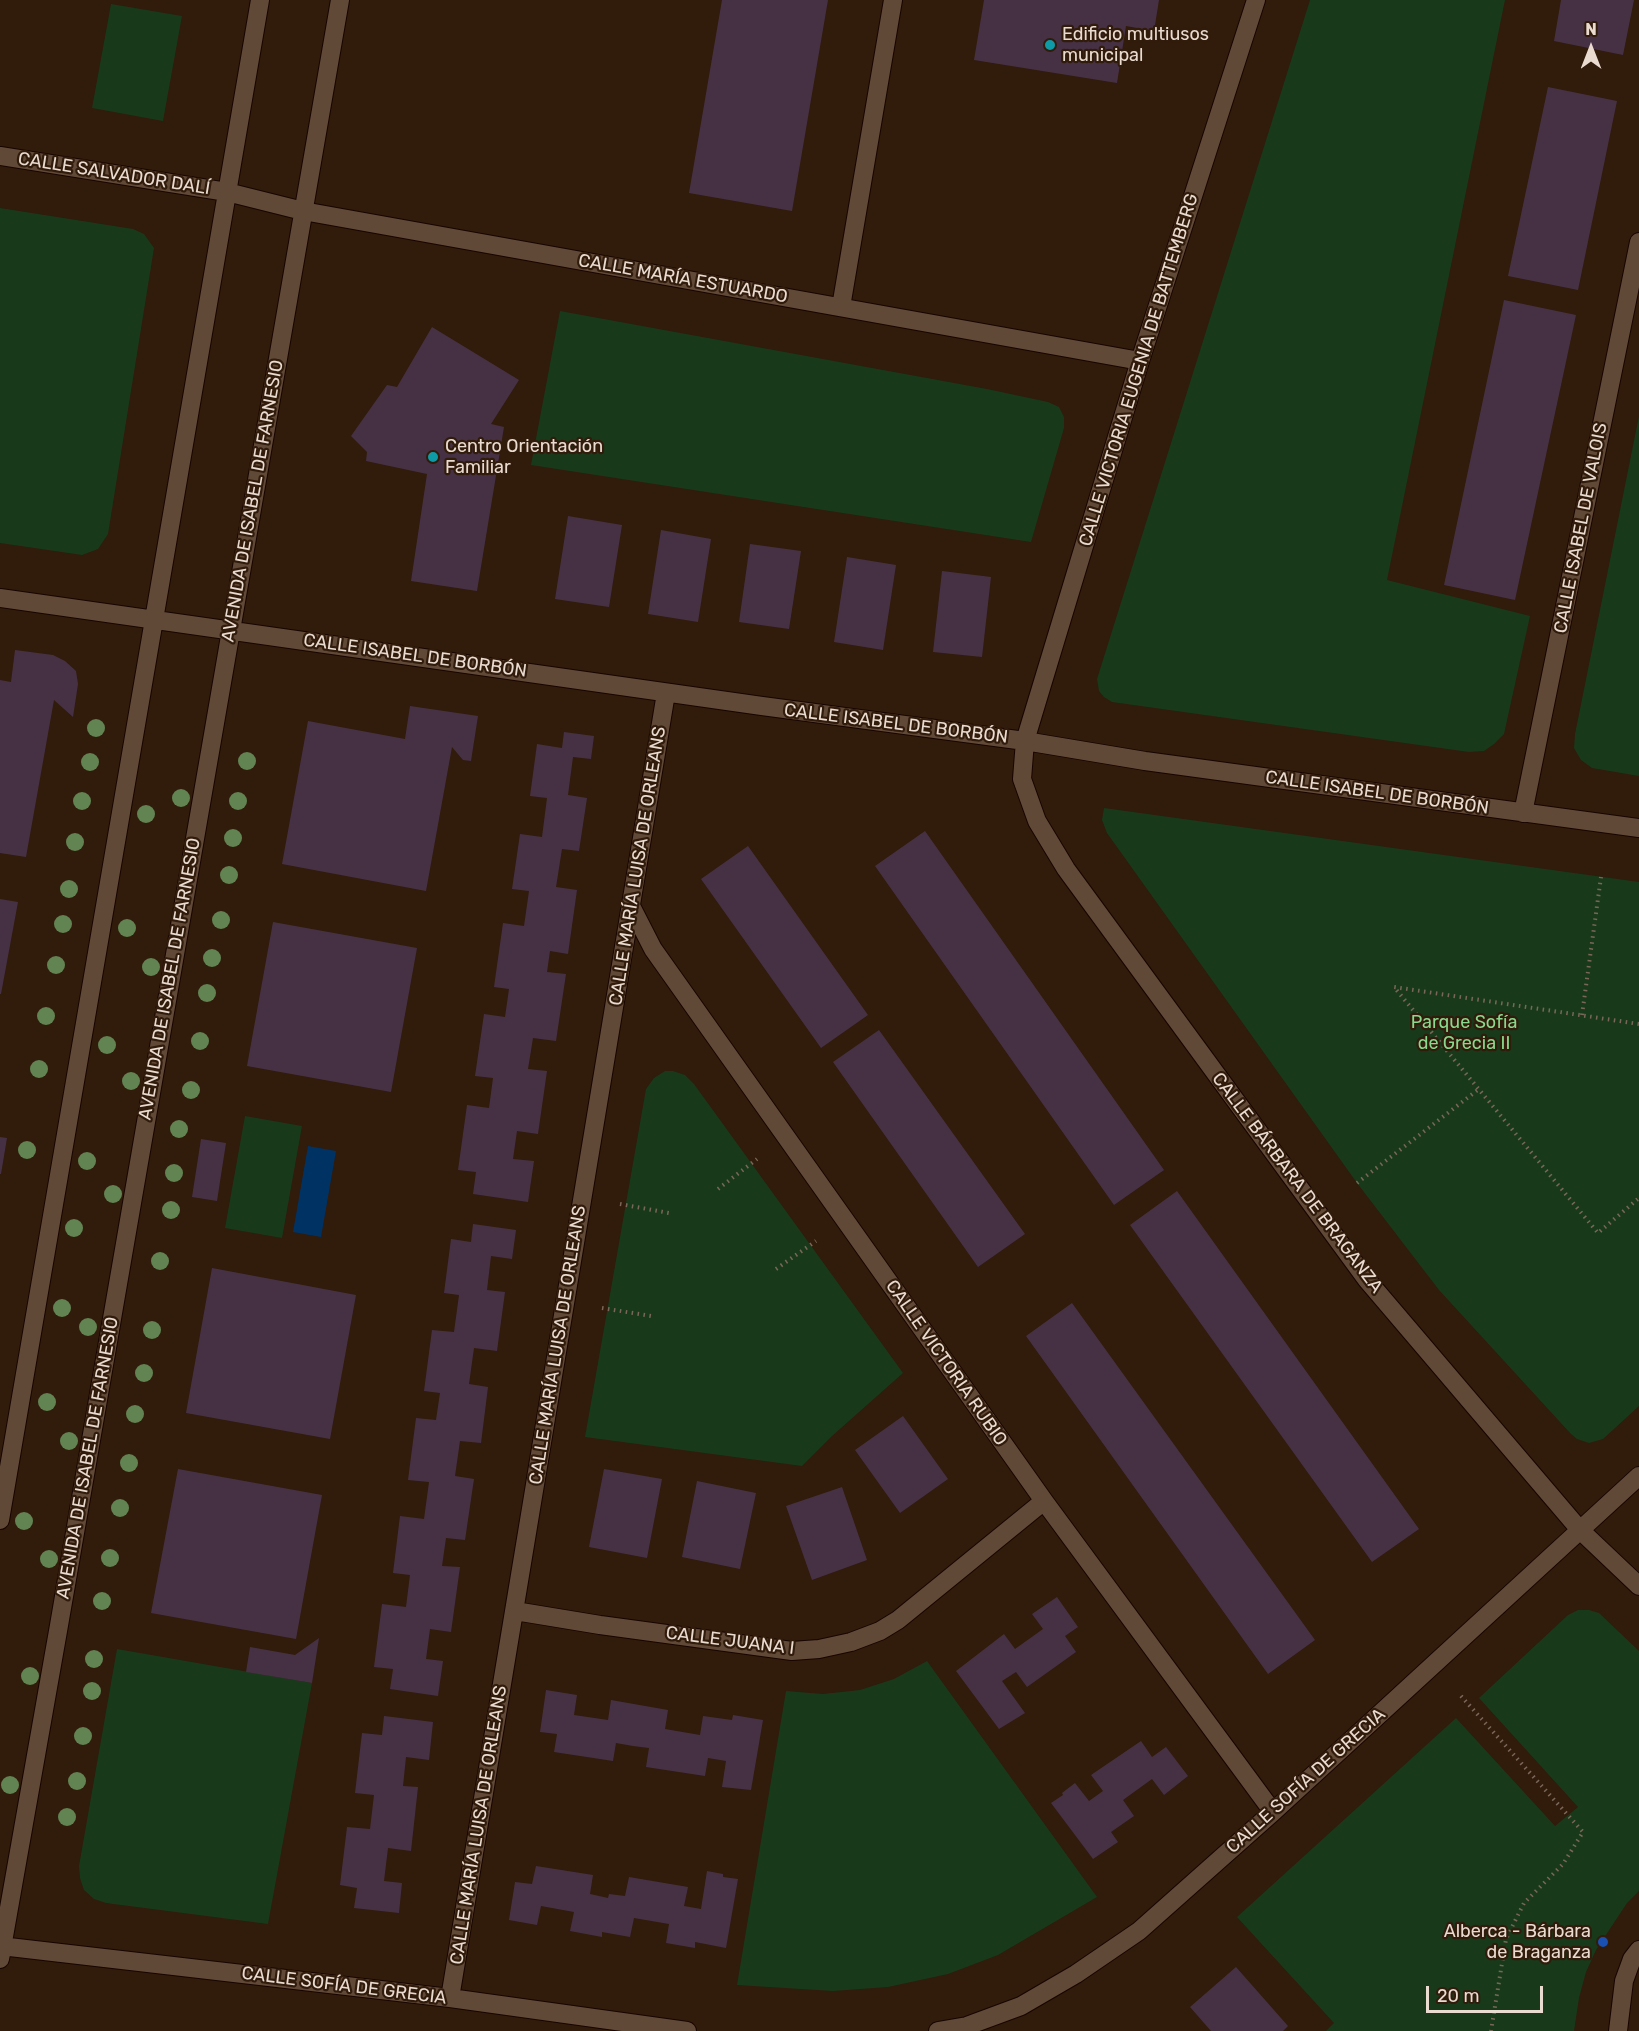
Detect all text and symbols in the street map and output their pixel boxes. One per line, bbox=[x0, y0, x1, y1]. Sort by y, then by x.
north arrow bbox=[1561, 18, 1621, 78]
text: N bbox=[1585, 20, 1597, 39]
place label: Edificio multiusos municipal bbox=[1062, 24, 1209, 66]
marker: Edificio multiusos municipal bbox=[1043, 38, 1057, 52]
street label: CALLE SALVADOR DALÍ bbox=[16, 148, 212, 200]
street label: CALLE VICTORIA EUGENIA DE BATTEMBERG bbox=[1075, 191, 1203, 549]
street label: CALLE MARÍA ESTUARDO bbox=[577, 250, 789, 308]
street label: AVENIDA DE ISABEL DE FARNESIO bbox=[218, 358, 288, 644]
street label: CALLE ISABEL DE VALOIS bbox=[1550, 421, 1612, 635]
place label: Centro Orientación Familiar bbox=[445, 436, 603, 478]
marker: Centro Orientación Familiar bbox=[426, 450, 440, 464]
street label: CALLE ISABEL DE BORBÓN bbox=[302, 630, 528, 682]
street label: CALLE ISABEL DE BORBÓN bbox=[783, 700, 1009, 748]
street label: CALLE MARÍA LUISA DE ORLEANS bbox=[605, 725, 671, 1007]
street label: CALLE ISABEL DE BORBÓN bbox=[1264, 767, 1490, 819]
street label: AVENIDA DE ISABEL DE FARNESIO bbox=[135, 836, 205, 1122]
park label: Parque Sofía de Grecia II bbox=[1411, 1012, 1517, 1054]
street label: CALLE BÁRBARA DE BRAGANZA bbox=[1207, 1069, 1387, 1297]
street label: CALLE MARÍA LUISA DE ORLEANS bbox=[525, 1204, 591, 1486]
street label: CALLE VICTORIA RUBIO bbox=[881, 1276, 1011, 1450]
street label: AVENIDA DE ISABEL DE FARNESIO bbox=[53, 1315, 123, 1601]
street label: CALLE JUANA I bbox=[665, 1622, 795, 1660]
street label: CALLE MARÍA LUISA DE ORLEANS bbox=[446, 1684, 512, 1966]
street label: CALLE SOFÍA DE GRECIA bbox=[1222, 1704, 1390, 1858]
place label: Alberca - Bárbara de Braganza bbox=[1444, 1921, 1591, 1964]
marker: Alberca - Bárbara de Braganza bbox=[1596, 1935, 1610, 1949]
street label: CALLE SOFÍA DE GRECIA bbox=[240, 1963, 448, 2009]
scale bar bbox=[1429, 1974, 1546, 2012]
text: 20 m bbox=[1437, 1985, 1479, 2007]

